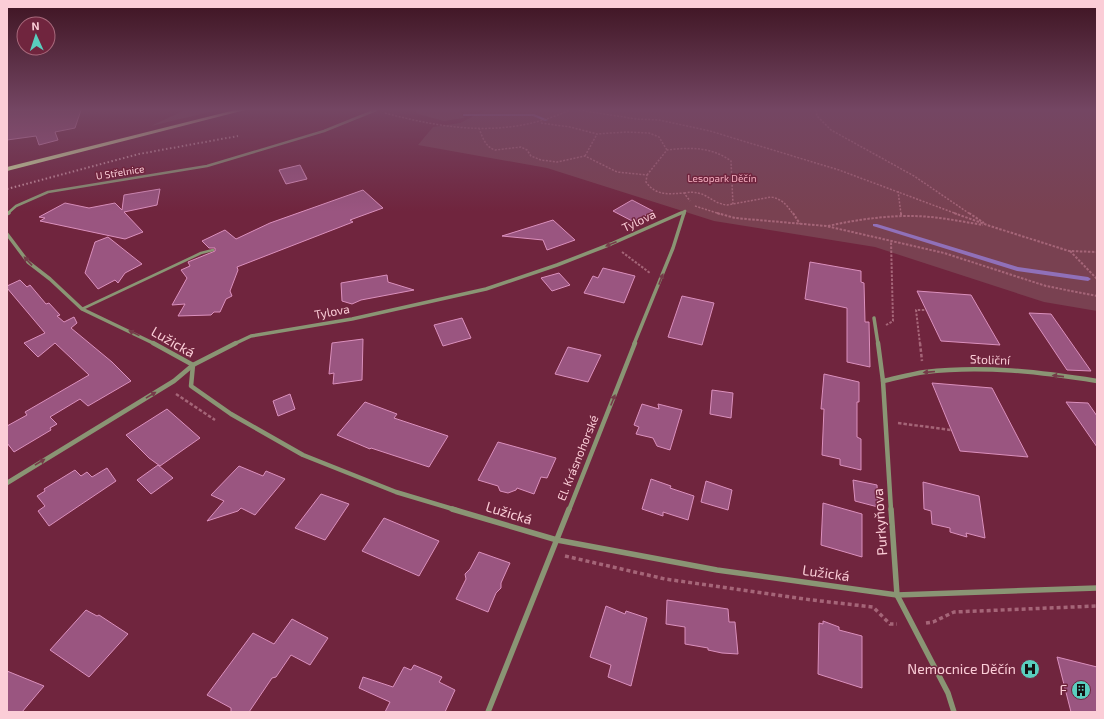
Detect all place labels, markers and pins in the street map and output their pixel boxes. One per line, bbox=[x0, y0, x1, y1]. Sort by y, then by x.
hospital icon: Nemocnice Děčín bbox=[1019, 658, 1041, 680]
place label: Nemocnice Děčín bbox=[907, 660, 1016, 677]
building icon: F bbox=[1070, 679, 1092, 701]
place label: F bbox=[1059, 681, 1067, 698]

